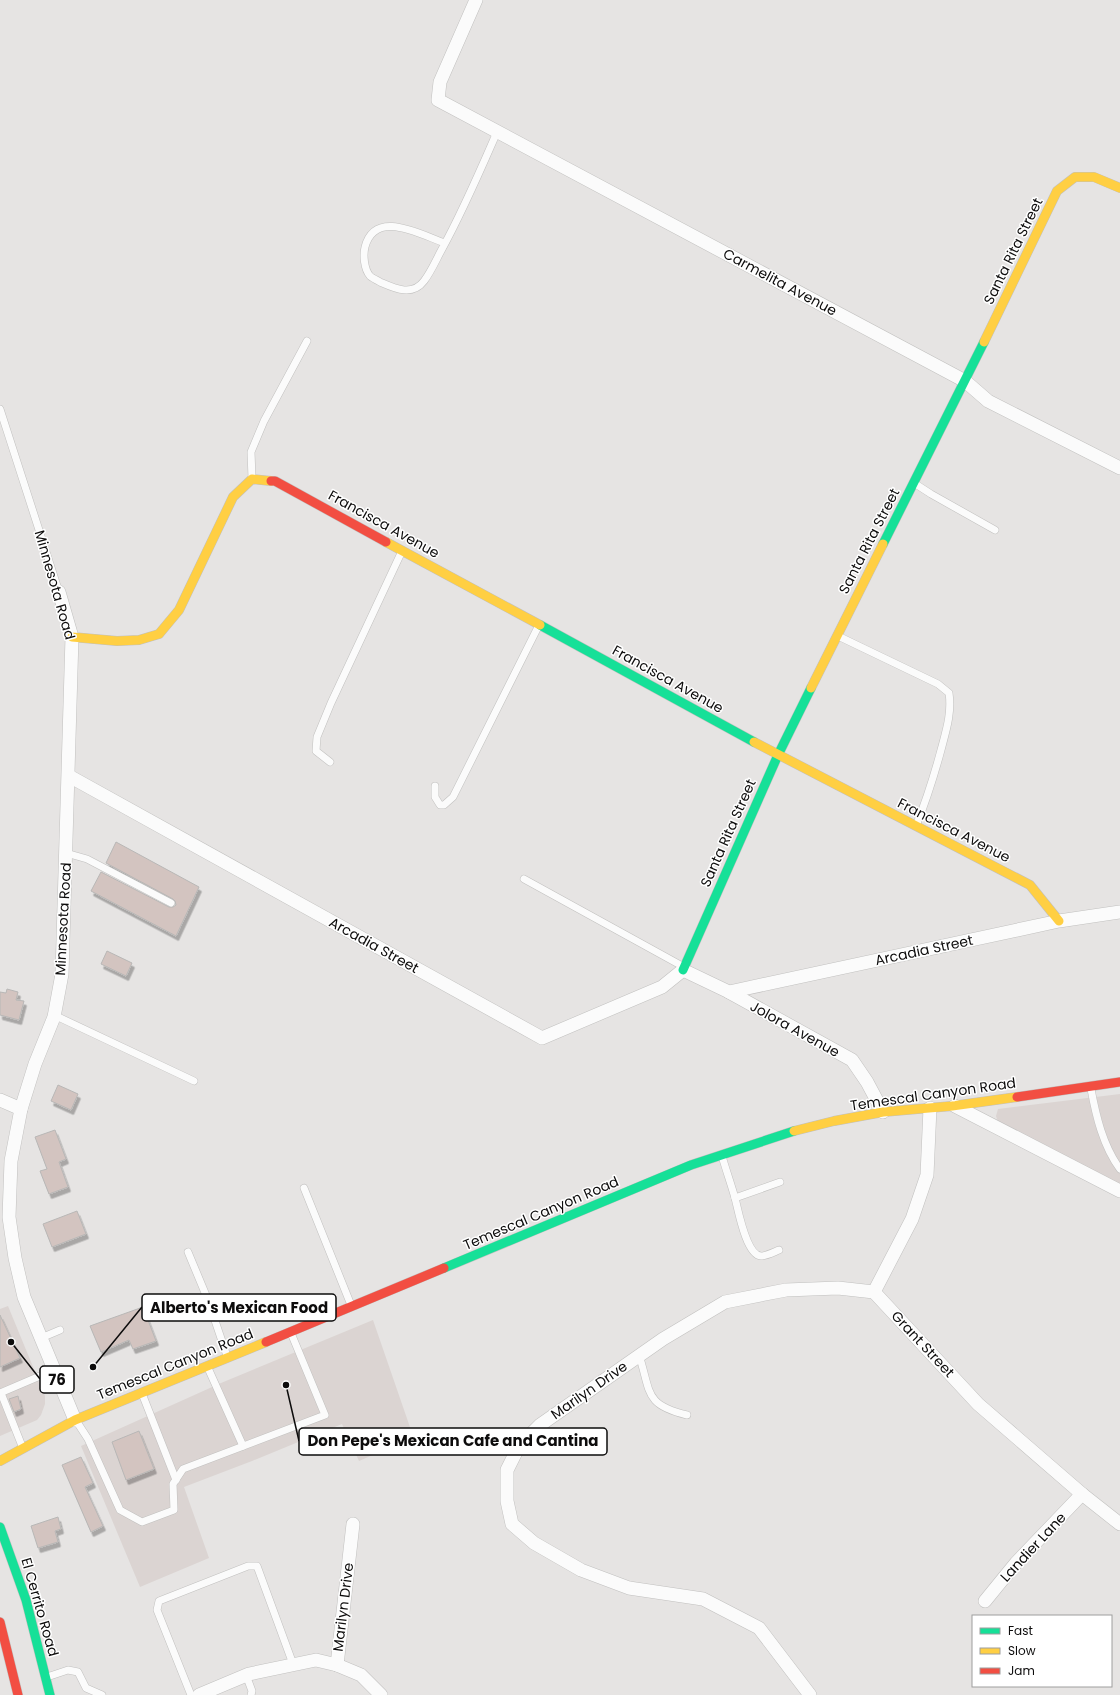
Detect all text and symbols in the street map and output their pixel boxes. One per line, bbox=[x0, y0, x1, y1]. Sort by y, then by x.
street label: Santa Rita Street bbox=[979, 194, 1047, 308]
street label: Carmelita Avenue bbox=[720, 244, 841, 321]
street label: Francisca Avenue bbox=[325, 485, 443, 563]
street label: Santa Rita Street bbox=[834, 485, 904, 597]
street label: Minnesota Road bbox=[30, 528, 80, 642]
street label: Francisca Avenue bbox=[609, 640, 727, 718]
street label: Santa Rita Street bbox=[695, 776, 761, 890]
street label: Francisca Avenue bbox=[894, 793, 1014, 867]
street label: Minnesota Road bbox=[50, 862, 76, 976]
street label: Arcadia Street bbox=[326, 912, 422, 978]
street label: Arcadia Street bbox=[873, 930, 975, 970]
street label: Jolora Avenue bbox=[747, 996, 844, 1062]
street label: Temescal Canyon Road bbox=[849, 1072, 1017, 1116]
street label: Temescal Canyon Road bbox=[460, 1171, 622, 1255]
callout: Alberto's Mexican Food bbox=[142, 1294, 336, 1321]
text: Alberto's Mexican Food bbox=[150, 1297, 328, 1318]
street label: Grant Street bbox=[887, 1306, 959, 1382]
street label: Temescal Canyon Road bbox=[94, 1323, 256, 1405]
street label: Marilyn Drive bbox=[547, 1356, 632, 1424]
callout: 76 bbox=[40, 1366, 74, 1393]
text: 76 bbox=[48, 1369, 66, 1390]
callout: Don Pepe's Mexican Cafe and Cantina bbox=[299, 1428, 607, 1455]
text: Don Pepe's Mexican Cafe and Cantina bbox=[307, 1430, 599, 1451]
street label: Landier Lane bbox=[996, 1508, 1071, 1586]
street label: El Cerrito Road bbox=[16, 1555, 64, 1659]
street label: Marilyn Drive bbox=[328, 1561, 358, 1653]
legend bbox=[972, 1615, 1112, 1687]
text: Fast bbox=[1008, 1622, 1033, 1639]
text: Slow bbox=[1008, 1642, 1036, 1659]
text: Jam bbox=[1008, 1662, 1035, 1679]

